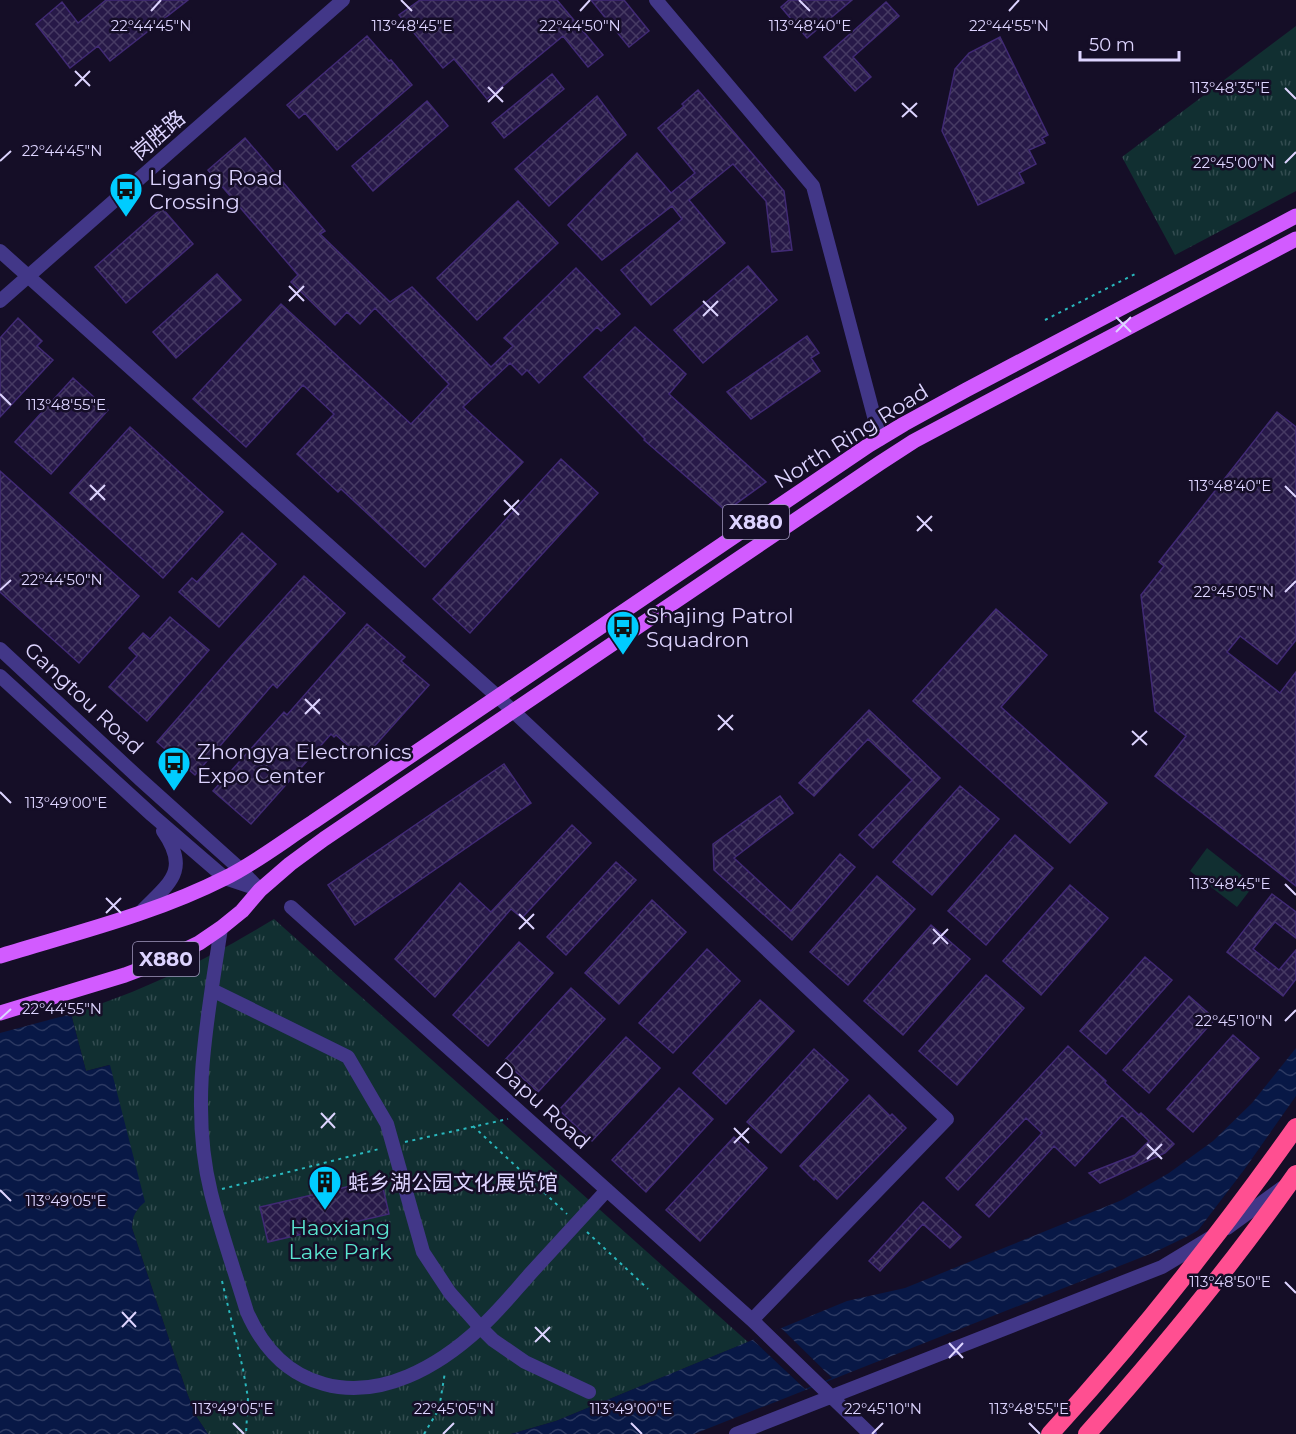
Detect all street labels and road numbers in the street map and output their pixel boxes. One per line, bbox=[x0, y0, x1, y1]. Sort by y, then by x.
street label: 岗胜路 bbox=[126, 105, 190, 165]
street label: North Ring Road bbox=[769, 378, 933, 494]
road number: X880 bbox=[723, 505, 789, 539]
street label: Gangtou Road bbox=[20, 637, 148, 759]
road number: X880 bbox=[133, 942, 199, 976]
street label: Dapu Road bbox=[491, 1056, 595, 1154]

